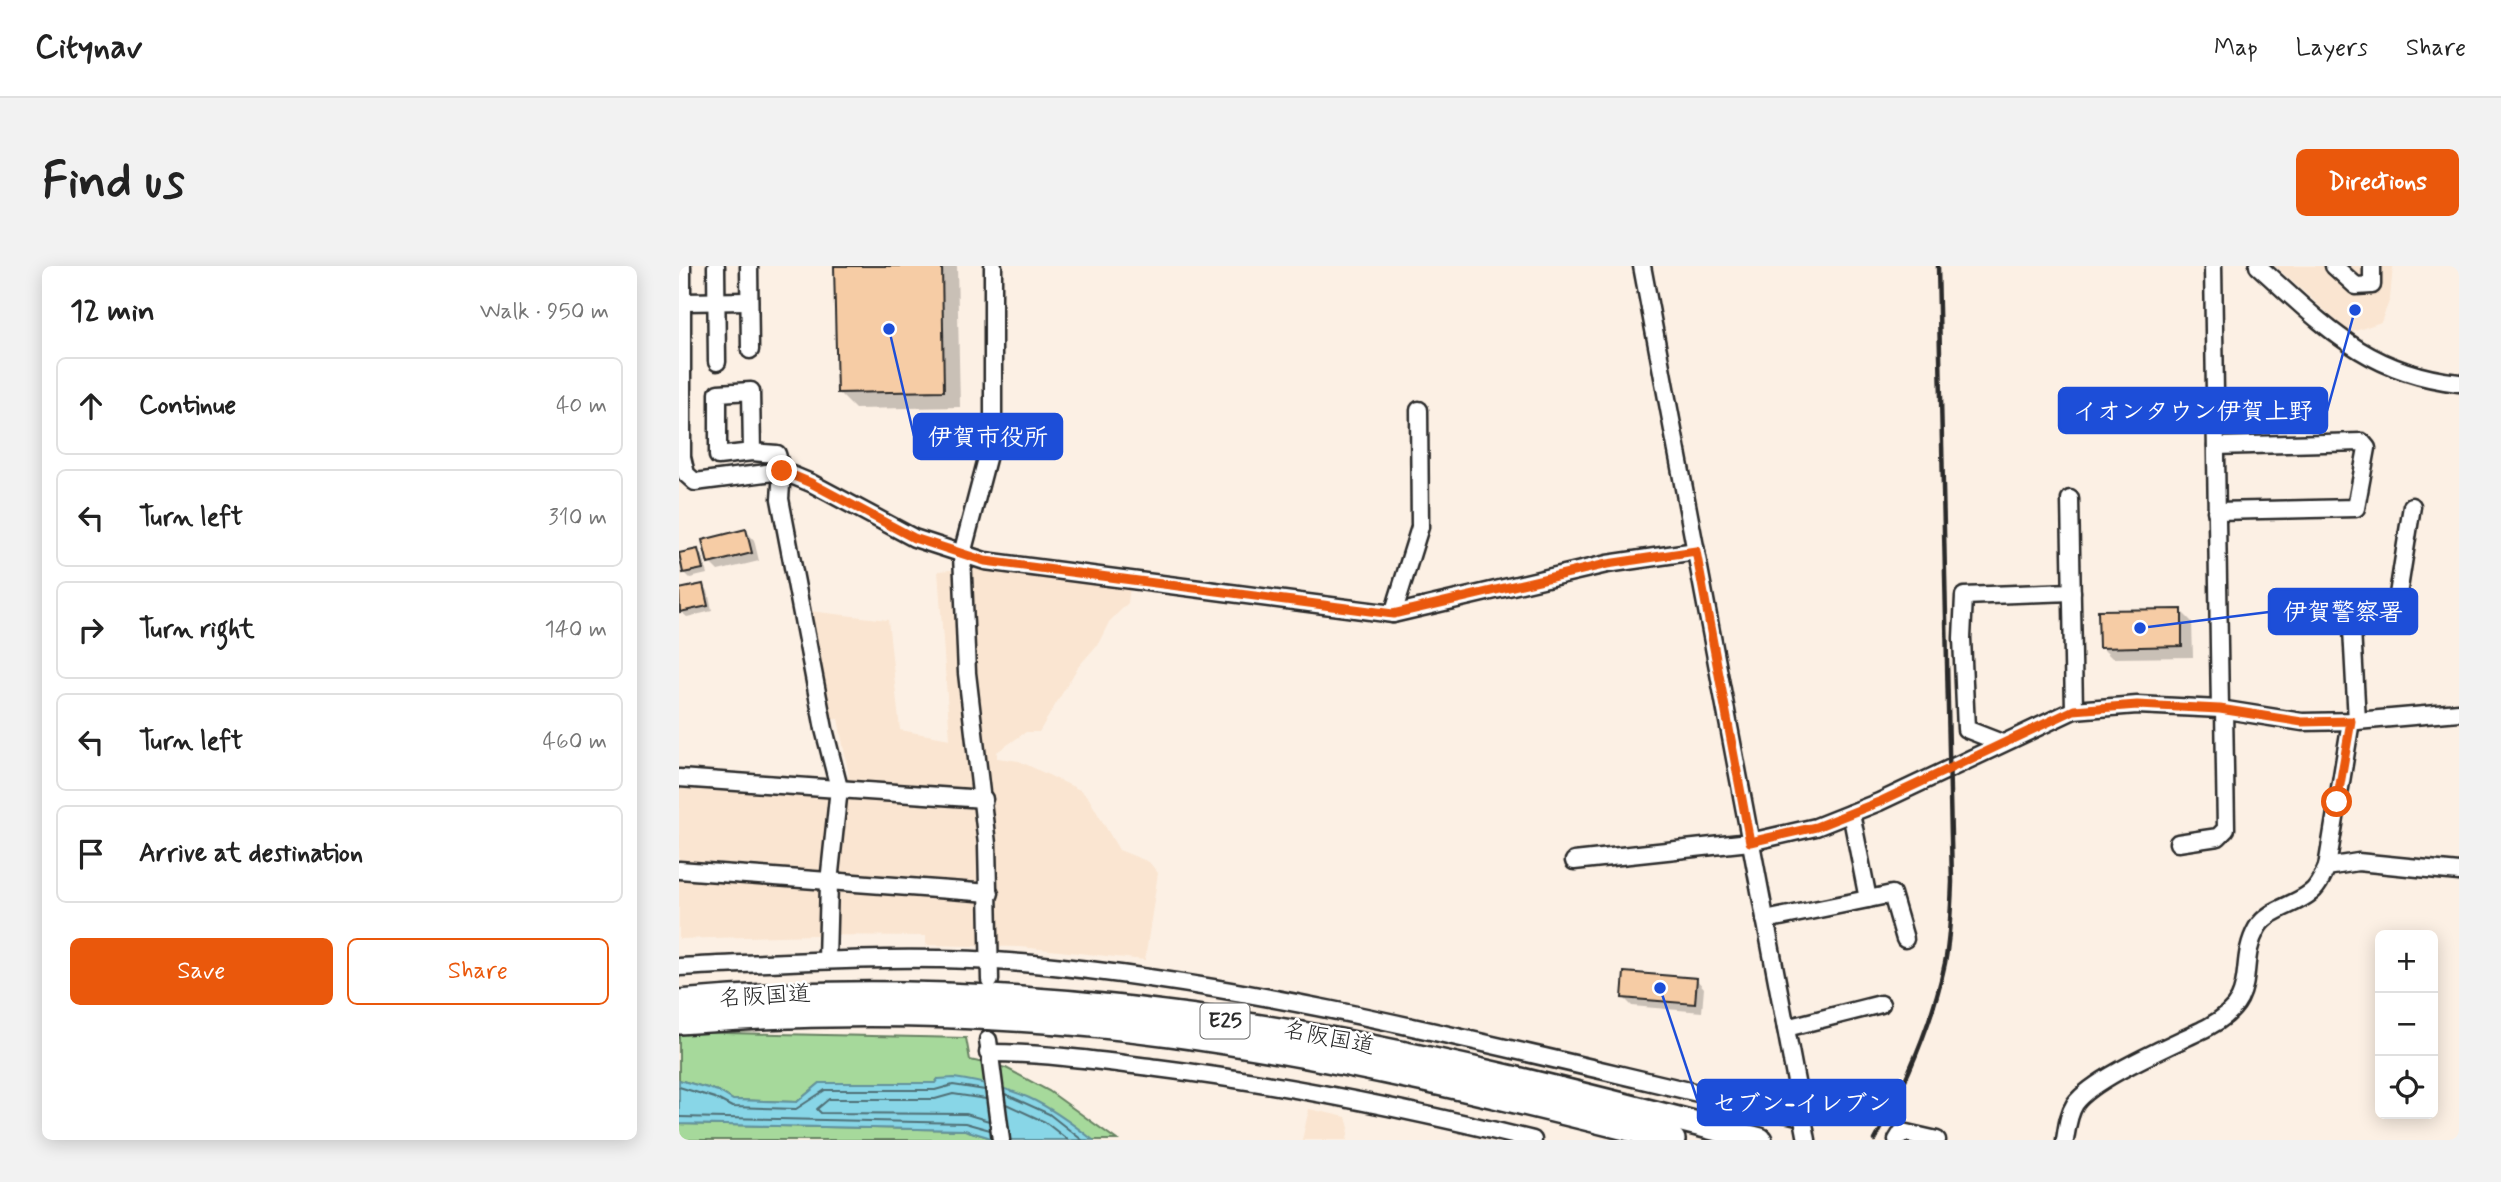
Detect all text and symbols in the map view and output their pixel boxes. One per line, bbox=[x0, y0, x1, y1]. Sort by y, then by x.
text: Citynav bbox=[35, 26, 142, 70]
text: Map bbox=[2214, 33, 2258, 64]
text: Layers bbox=[2296, 33, 2368, 64]
text: Share bbox=[2406, 33, 2466, 64]
button: Directions bbox=[2296, 149, 2459, 216]
text: Find us bbox=[42, 150, 185, 215]
text: 12 min bbox=[70, 292, 155, 331]
text: Walk · 950 m bbox=[480, 297, 609, 327]
icon: ahead bbox=[72, 387, 110, 425]
callout: イオンタウン伊賀上野 bbox=[2059, 388, 2327, 433]
text: Continue bbox=[139, 389, 236, 423]
text: 40 m bbox=[556, 391, 607, 421]
text: イオンタウン伊賀上野 bbox=[2073, 397, 2313, 428]
callout: 伊賀市役所 bbox=[914, 414, 1062, 459]
text: 伊賀市役所 bbox=[928, 423, 1048, 454]
route end bbox=[766, 455, 797, 486]
icon: left bbox=[72, 499, 110, 537]
text: Turn left bbox=[139, 501, 243, 535]
text: 310 m bbox=[548, 503, 607, 533]
callout: 伊賀警察署 bbox=[2269, 589, 2417, 634]
text: 伊賀警察署 bbox=[2283, 598, 2403, 629]
icon: right bbox=[72, 611, 110, 649]
text: Turn right bbox=[139, 613, 255, 647]
text: 140 m bbox=[544, 615, 607, 645]
icon: left bbox=[72, 723, 110, 761]
text: Turn left bbox=[139, 725, 243, 759]
text: 460 m bbox=[543, 727, 607, 757]
route start bbox=[2321, 786, 2352, 817]
icon: arrive bbox=[72, 835, 110, 873]
text: Arrive at destination bbox=[139, 837, 363, 871]
map controls bbox=[2375, 930, 2438, 1119]
button: + bbox=[2375, 930, 2438, 993]
button: Save bbox=[70, 938, 333, 1005]
button: Share bbox=[347, 938, 609, 1005]
street label: 名阪国道 bbox=[718, 980, 812, 1014]
button: − bbox=[2375, 993, 2438, 1056]
road number: E25 bbox=[1201, 1004, 1249, 1038]
street label: 名阪国道 bbox=[1281, 1015, 1377, 1063]
button: locate bbox=[2375, 1056, 2438, 1119]
callout: セブン-イレブン bbox=[1698, 1080, 1905, 1125]
text: セブン-イレブン bbox=[1713, 1089, 1891, 1120]

